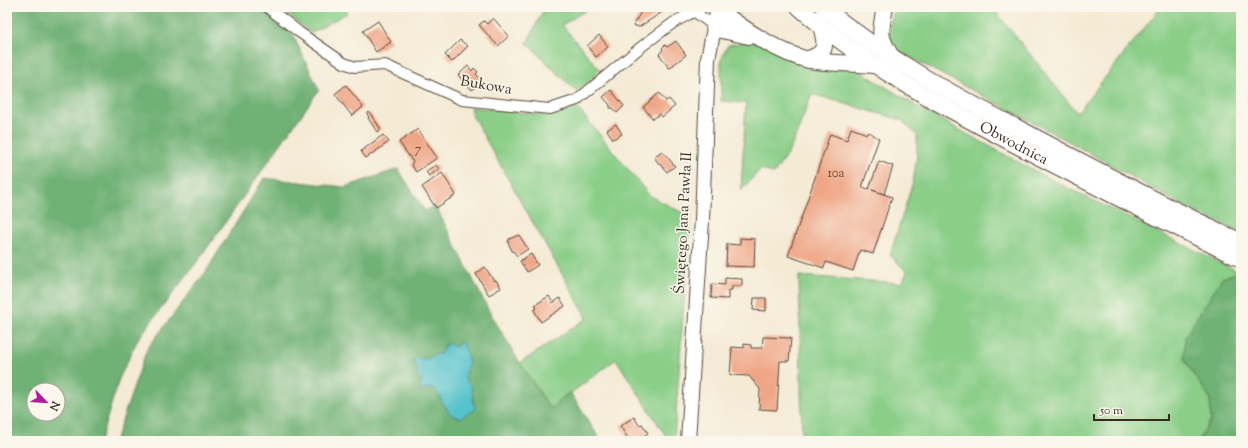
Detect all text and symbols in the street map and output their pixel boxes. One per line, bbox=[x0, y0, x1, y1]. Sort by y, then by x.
street label: Bukowa bbox=[459, 71, 513, 101]
street label: Obwodnica bbox=[975, 117, 1052, 170]
house number: 7 bbox=[415, 141, 422, 159]
street label: Świętego Jana Pawła II bbox=[668, 151, 698, 295]
house number: 10a bbox=[827, 165, 845, 183]
north arrow bbox=[26, 382, 66, 422]
scale bar bbox=[1094, 396, 1169, 422]
text: N bbox=[45, 398, 64, 413]
text: 50 m bbox=[1099, 402, 1123, 420]

